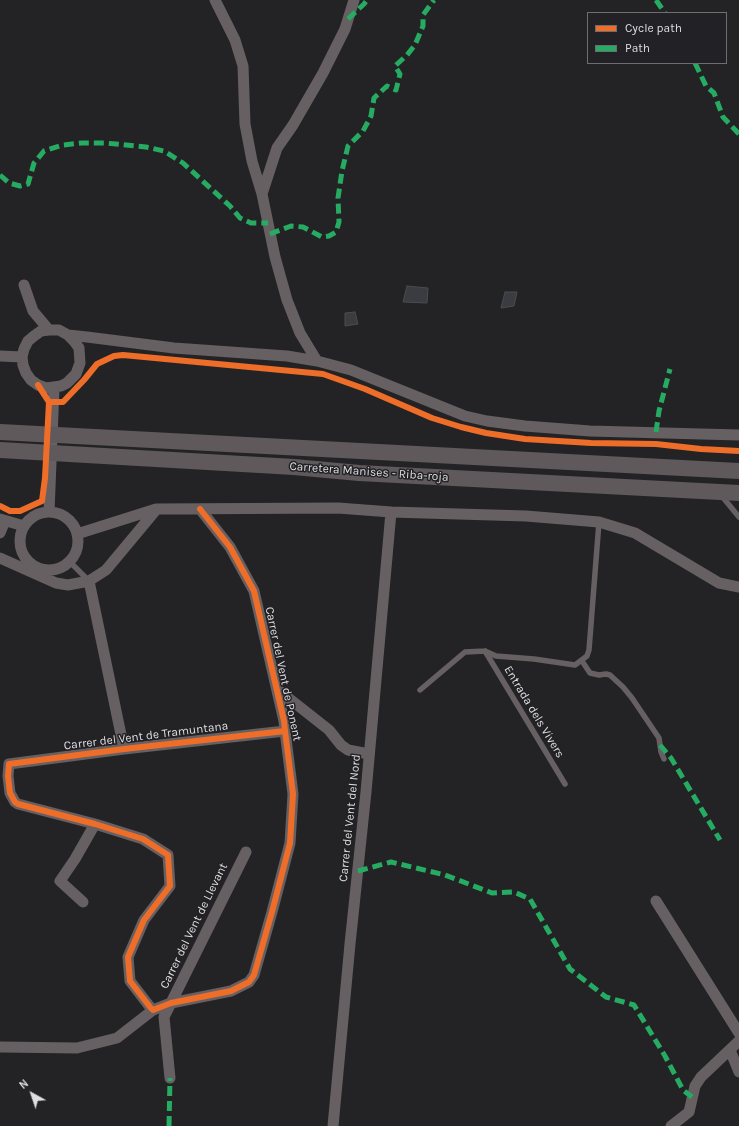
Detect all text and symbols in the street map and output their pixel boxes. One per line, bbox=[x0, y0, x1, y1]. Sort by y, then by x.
legend bbox=[587, 12, 727, 64]
text: Cycle path bbox=[625, 21, 682, 35]
text: Path bbox=[625, 41, 650, 55]
street label: Carretera Manises - Riba-roja bbox=[289, 459, 449, 485]
street label: Carrer del Vent de Ponent bbox=[262, 605, 304, 743]
street label: Entrada dels Vivers bbox=[501, 663, 567, 761]
street label: Carrer del Vent de Tramuntana bbox=[63, 719, 229, 753]
street label: Carrer del Vent del Nord bbox=[336, 753, 364, 883]
street label: Carrer del Vent de Llevant bbox=[157, 861, 231, 991]
north arrow bbox=[12, 1074, 52, 1114]
text: N bbox=[17, 1077, 31, 1092]

